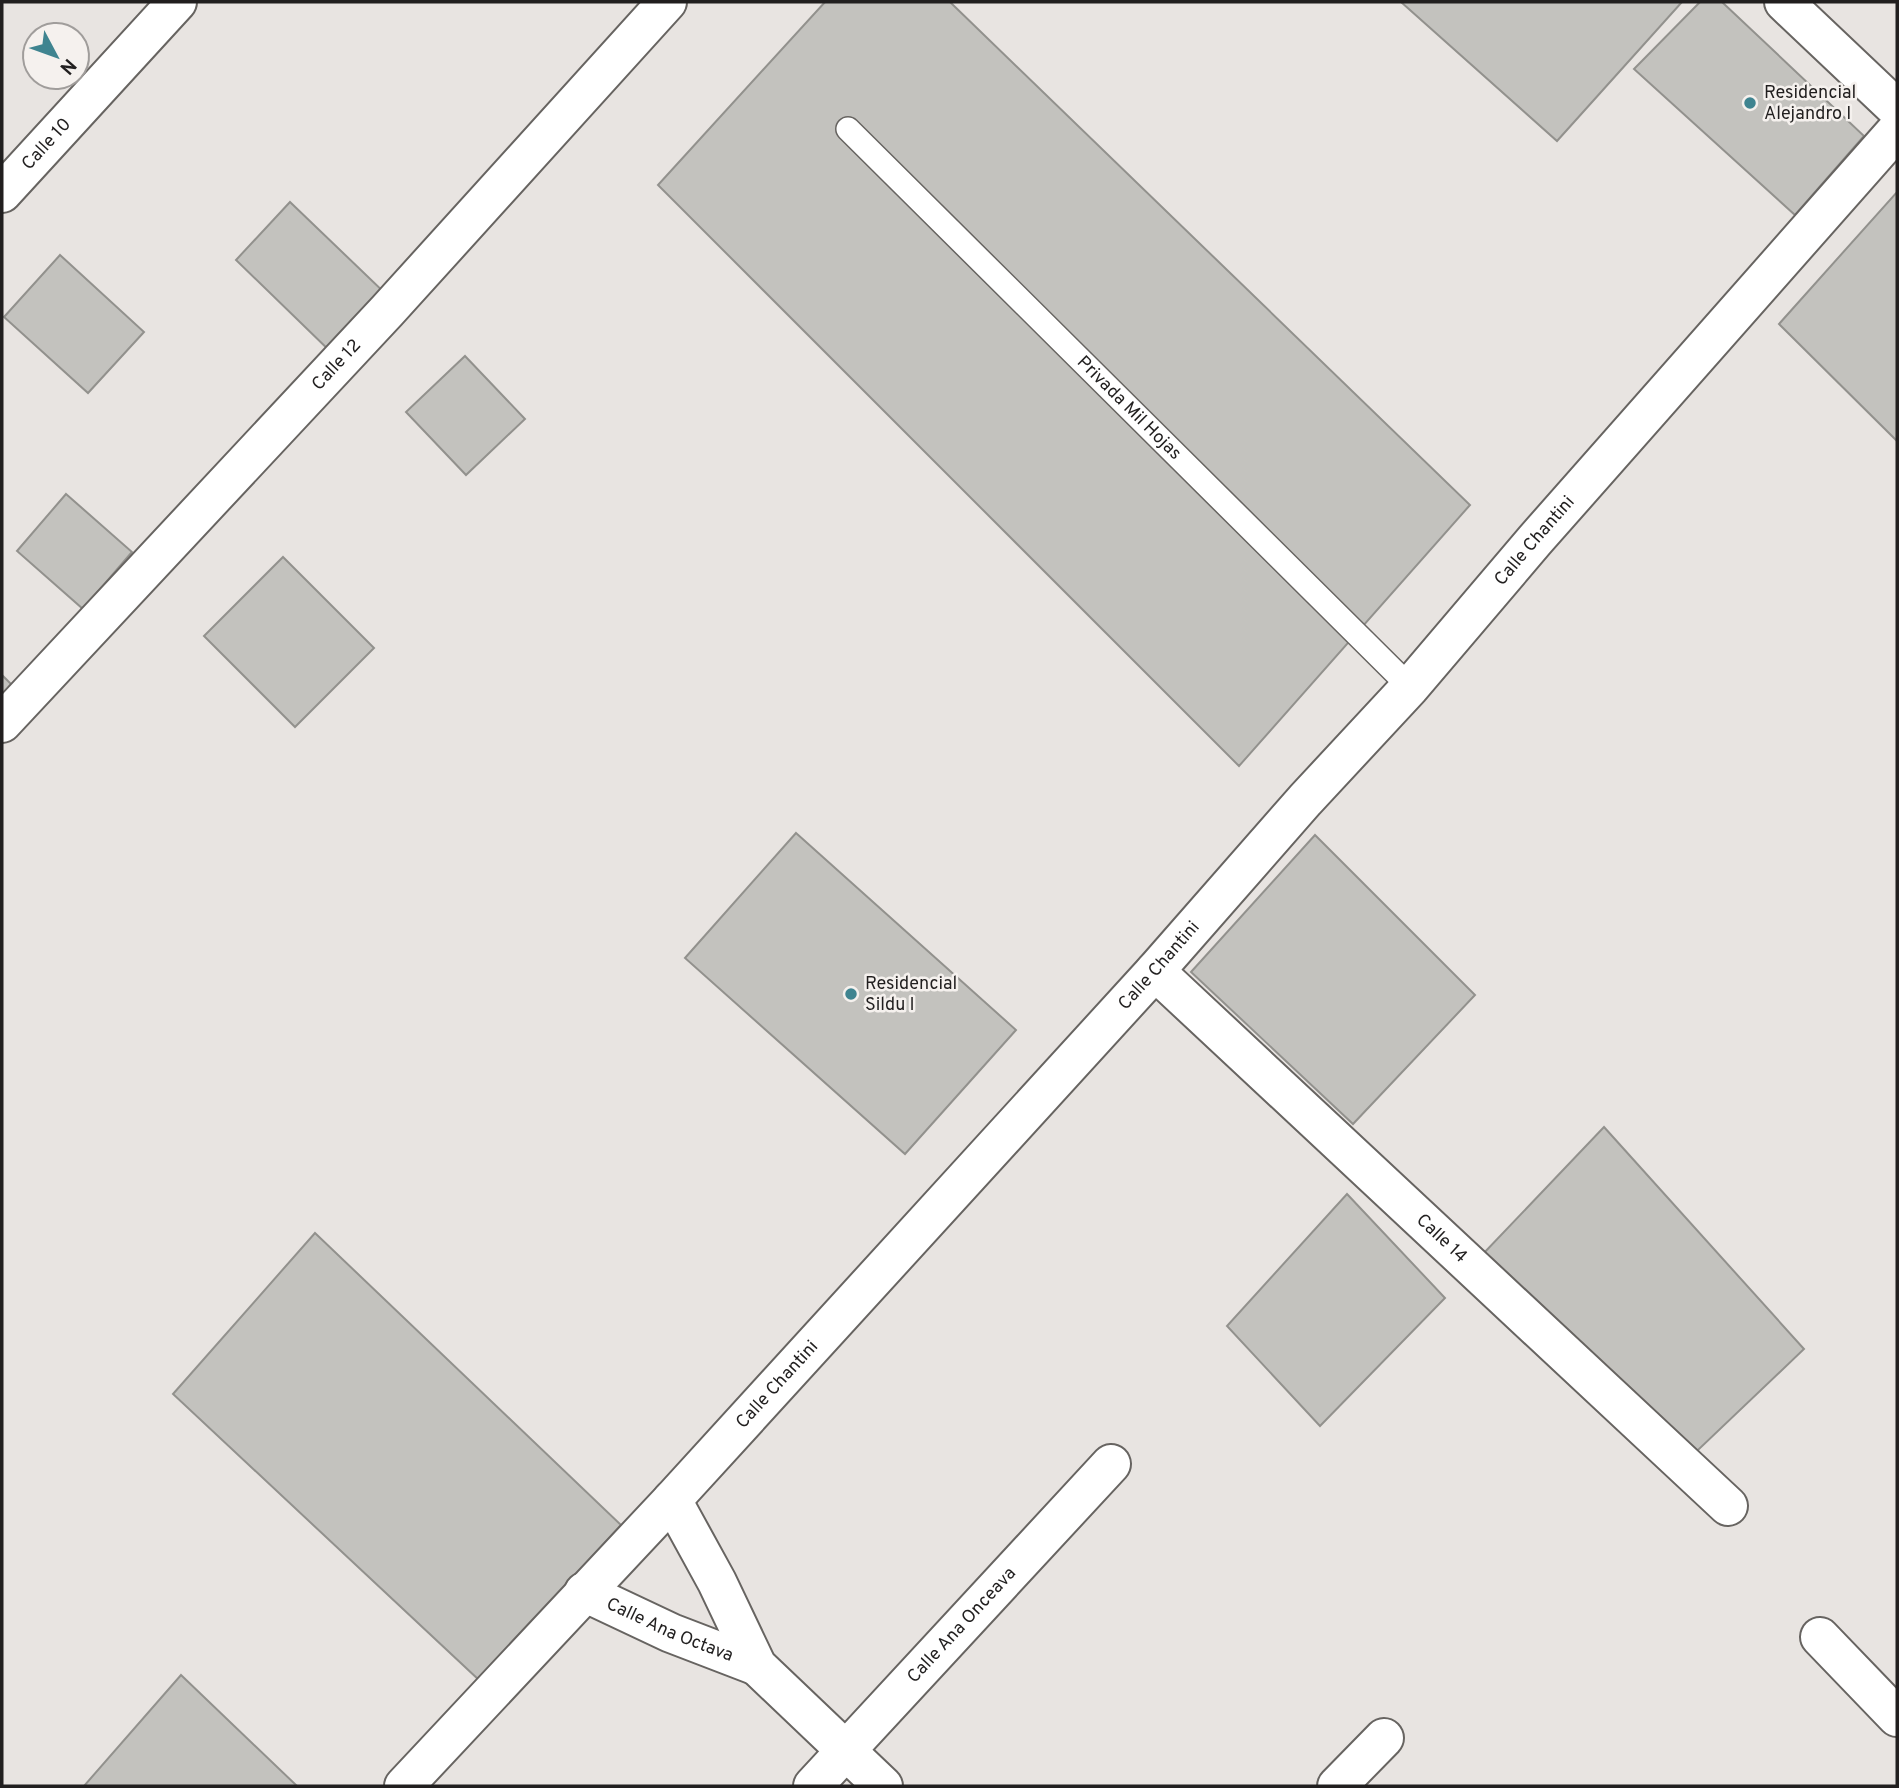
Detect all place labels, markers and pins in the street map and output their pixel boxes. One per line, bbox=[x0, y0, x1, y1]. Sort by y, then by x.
place label: Residencial Alejandro I bbox=[1764, 82, 1856, 126]
marker: Residencial Alejandro I bbox=[1742, 95, 1758, 111]
place label: Residencial Sildu I bbox=[865, 973, 957, 1017]
marker: Residencial Sildu I bbox=[843, 986, 859, 1002]

